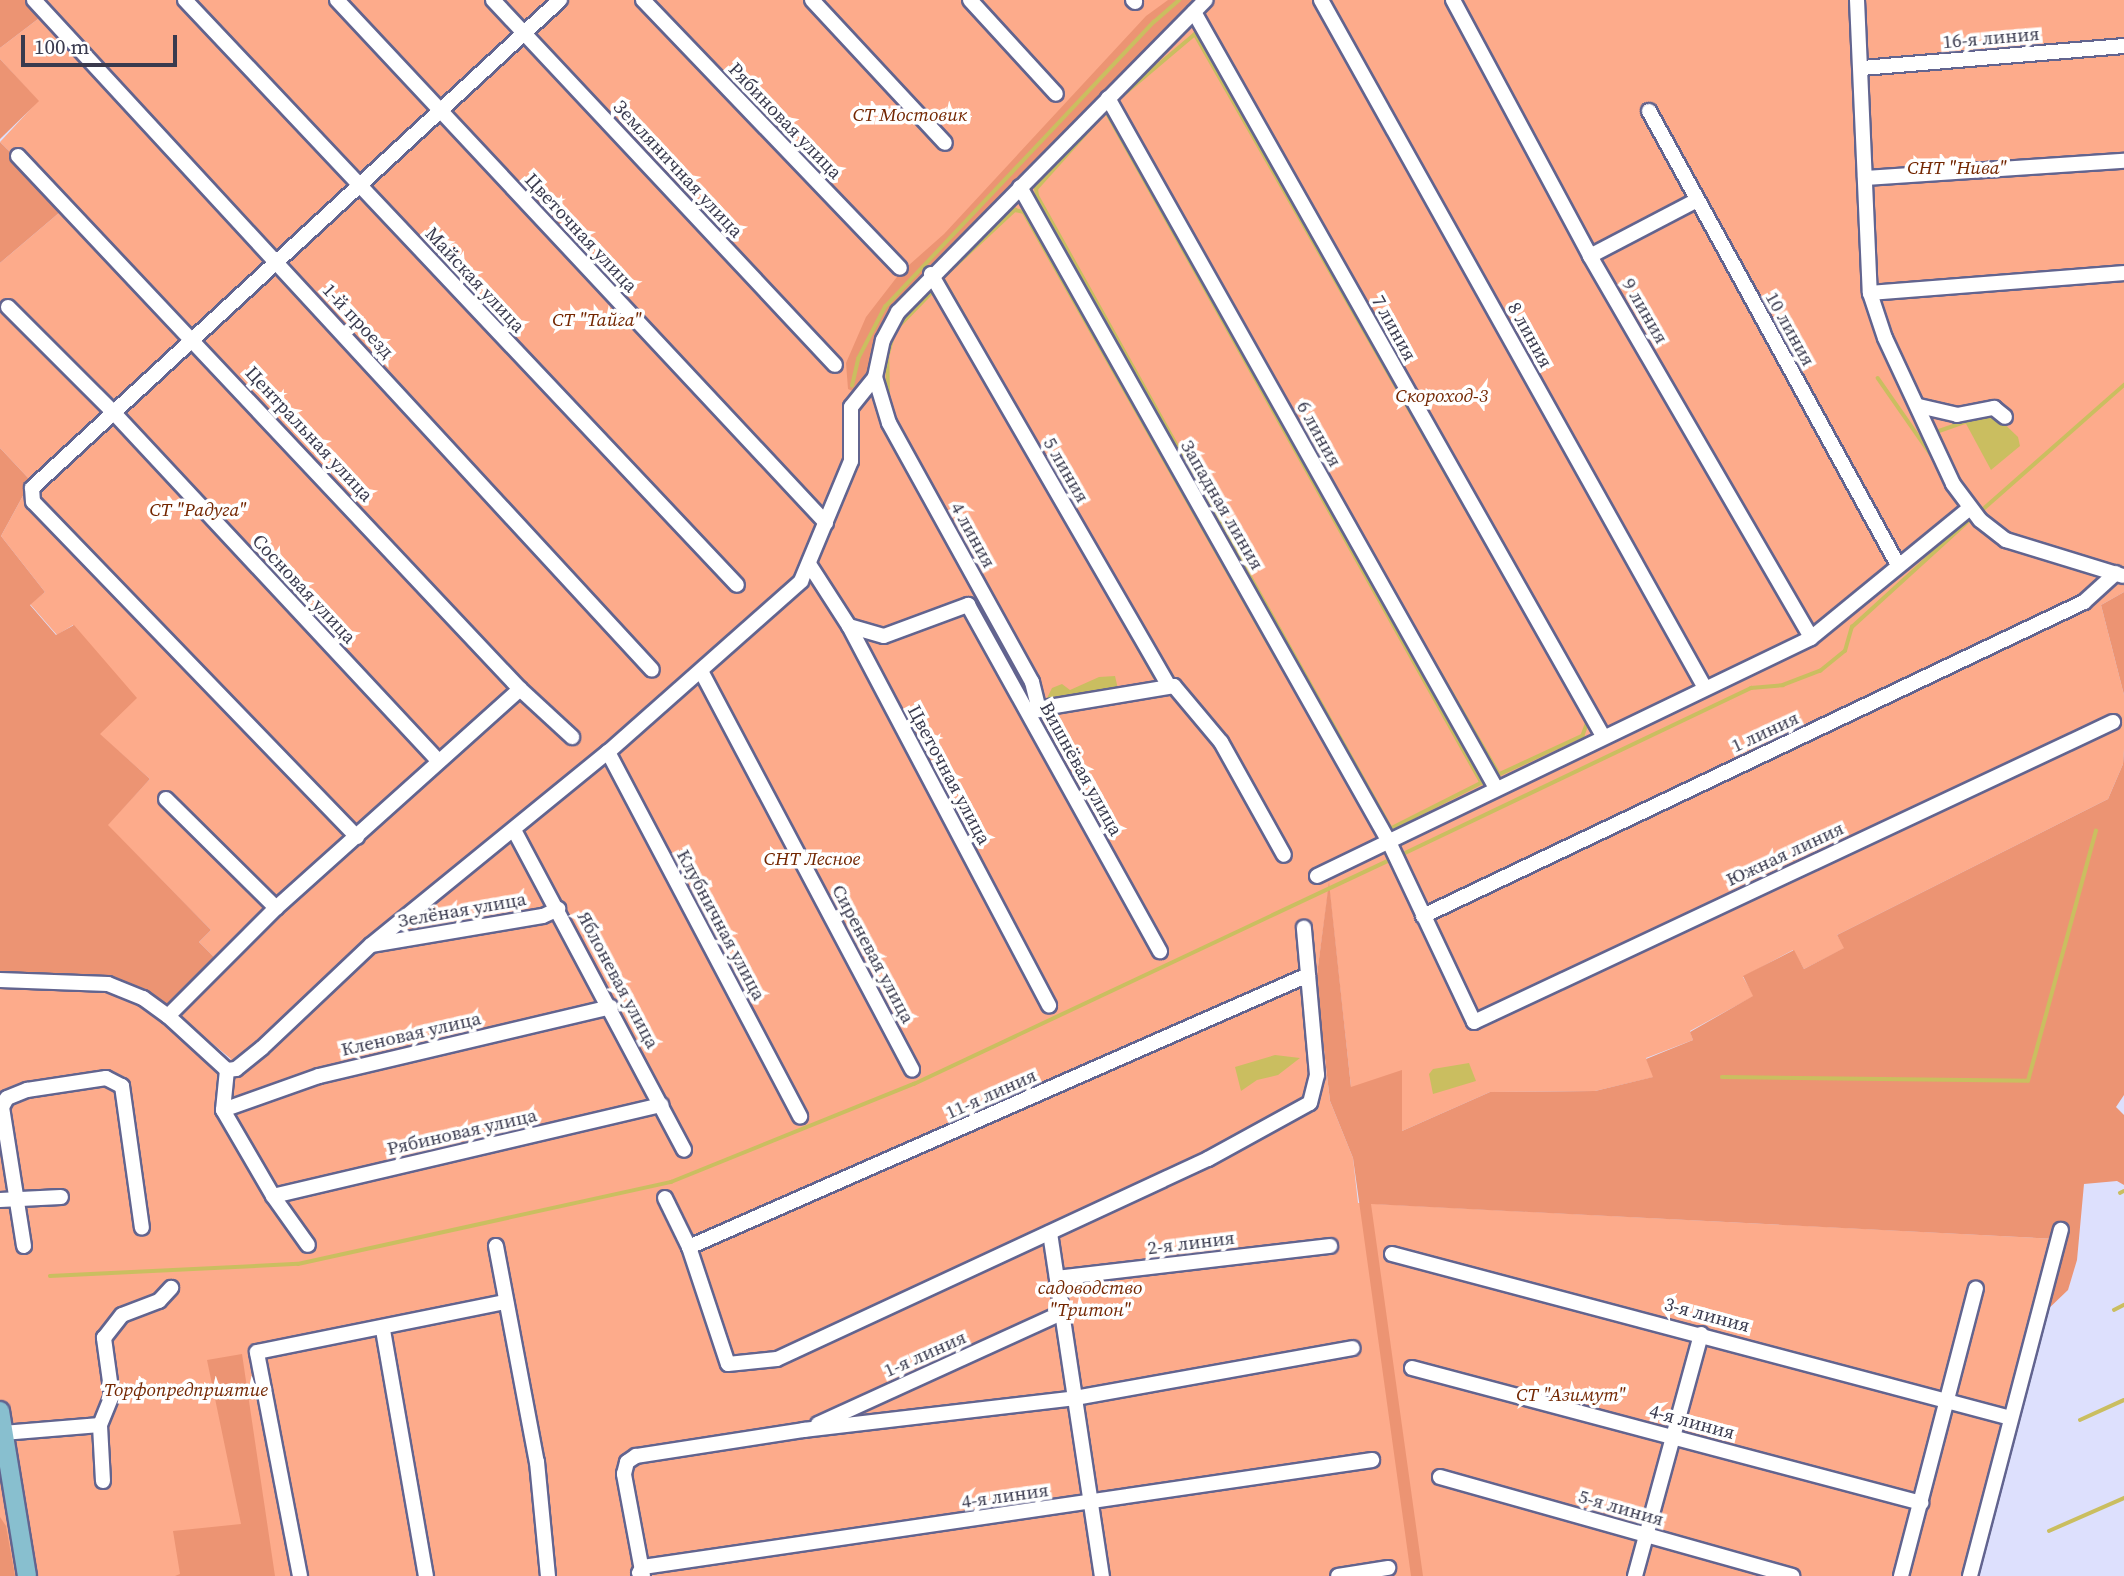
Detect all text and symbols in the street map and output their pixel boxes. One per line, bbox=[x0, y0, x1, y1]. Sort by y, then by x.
scale bar bbox=[24, 21, 180, 65]
street label: 16-я линия bbox=[1942, 22, 2040, 54]
text: 100 m bbox=[34, 32, 89, 61]
street label: Рябиновая улица bbox=[724, 58, 846, 184]
street label: Земляничная улица bbox=[608, 96, 748, 242]
park label: СТ Мостовик bbox=[853, 104, 967, 126]
park label: СНТ "Нива" bbox=[1907, 157, 2007, 179]
street label: Цветочная улица bbox=[520, 169, 642, 297]
street label: Майская улица bbox=[420, 223, 530, 337]
street label: 9 линия bbox=[1617, 274, 1673, 348]
street label: 1-й проезд bbox=[318, 279, 398, 363]
street label: 10 линия bbox=[1760, 288, 1820, 370]
street label: 7 линия bbox=[1367, 291, 1421, 365]
street label: 8 линия bbox=[1503, 298, 1557, 372]
park label: СТ "Тайга" bbox=[552, 309, 642, 331]
street label: Центральная улица bbox=[240, 362, 378, 506]
park label: Скороход-3 bbox=[1395, 385, 1489, 407]
street label: 6 линия bbox=[1292, 397, 1346, 471]
street label: 5 линия bbox=[1038, 433, 1094, 507]
street label: Западная линия bbox=[1176, 436, 1268, 574]
street label: 4 линия bbox=[946, 498, 1000, 572]
park label: СТ "Радуга" bbox=[149, 499, 247, 521]
street label: Сосновая улица bbox=[247, 529, 361, 649]
street label: Вишнёвая улица bbox=[1035, 698, 1127, 840]
street label: Цветочная улица bbox=[903, 701, 995, 849]
street label: 1 линия bbox=[1728, 707, 1802, 757]
street label: Южная линия bbox=[1723, 817, 1847, 891]
street label: Клубничная улица bbox=[672, 846, 770, 1004]
park label: СНТ Лесное bbox=[764, 848, 860, 870]
street label: Сиреневая улица bbox=[827, 881, 919, 1027]
street label: Зелёная улица bbox=[396, 887, 528, 933]
street label: Яблоневая улица bbox=[572, 907, 664, 1053]
street label: Кленовая улица bbox=[339, 1007, 483, 1061]
street label: 11-я линия bbox=[942, 1064, 1040, 1124]
street label: Рябиновая улица bbox=[385, 1104, 539, 1160]
street label: 2-я линия bbox=[1146, 1226, 1236, 1260]
park label: садоводство "Тритон" bbox=[1038, 1277, 1142, 1321]
street label: 3-я линия bbox=[1662, 1293, 1752, 1337]
street label: 1-я линия bbox=[880, 1326, 970, 1382]
park label: Торфопредприятие bbox=[104, 1379, 268, 1401]
park label: СТ "Азимут" bbox=[1516, 1384, 1626, 1406]
street label: 4-я линия bbox=[1647, 1400, 1737, 1444]
street label: 4-я линия bbox=[960, 1479, 1050, 1513]
street label: 5-я линия bbox=[1576, 1485, 1666, 1531]

